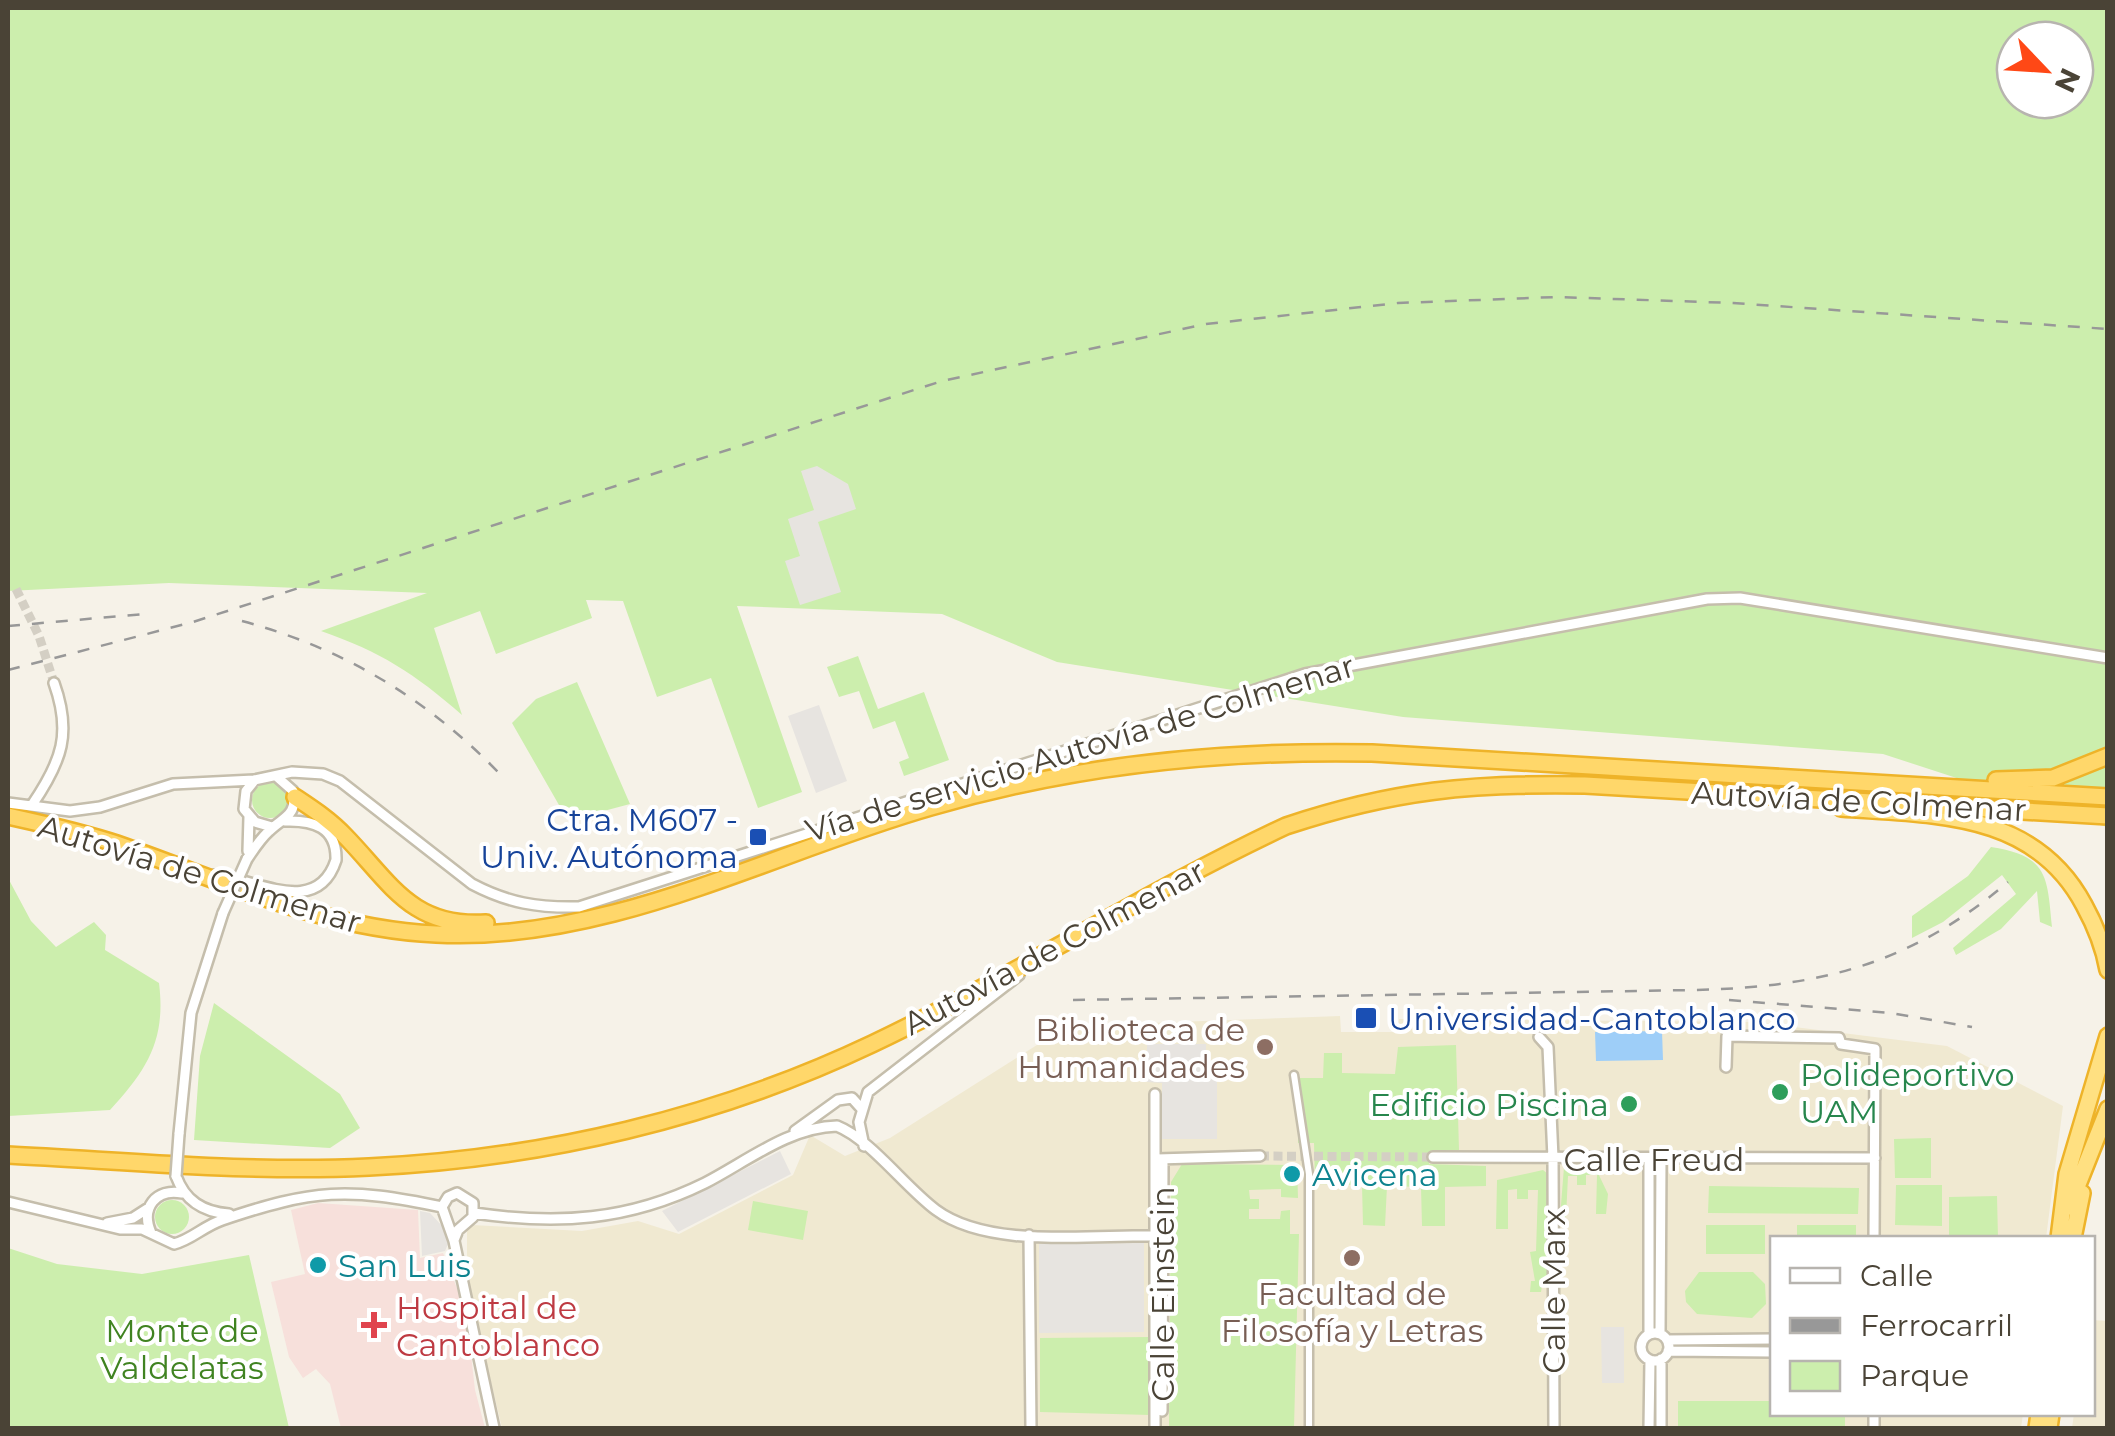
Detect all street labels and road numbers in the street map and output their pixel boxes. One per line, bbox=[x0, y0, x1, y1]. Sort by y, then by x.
street label: Vía de servicio Autovía de Colmenar bbox=[801, 646, 1359, 850]
street label: Autovía de Colmenar bbox=[1690, 773, 2028, 829]
street label: Autovía de Colmenar bbox=[34, 806, 366, 942]
street label: Autovía de Colmenar bbox=[897, 851, 1211, 1043]
street label: Calle Freud bbox=[1563, 1140, 1745, 1179]
street label: Calle Einstein bbox=[1143, 1186, 1182, 1402]
street label: Calle Marx bbox=[1534, 1208, 1573, 1374]

